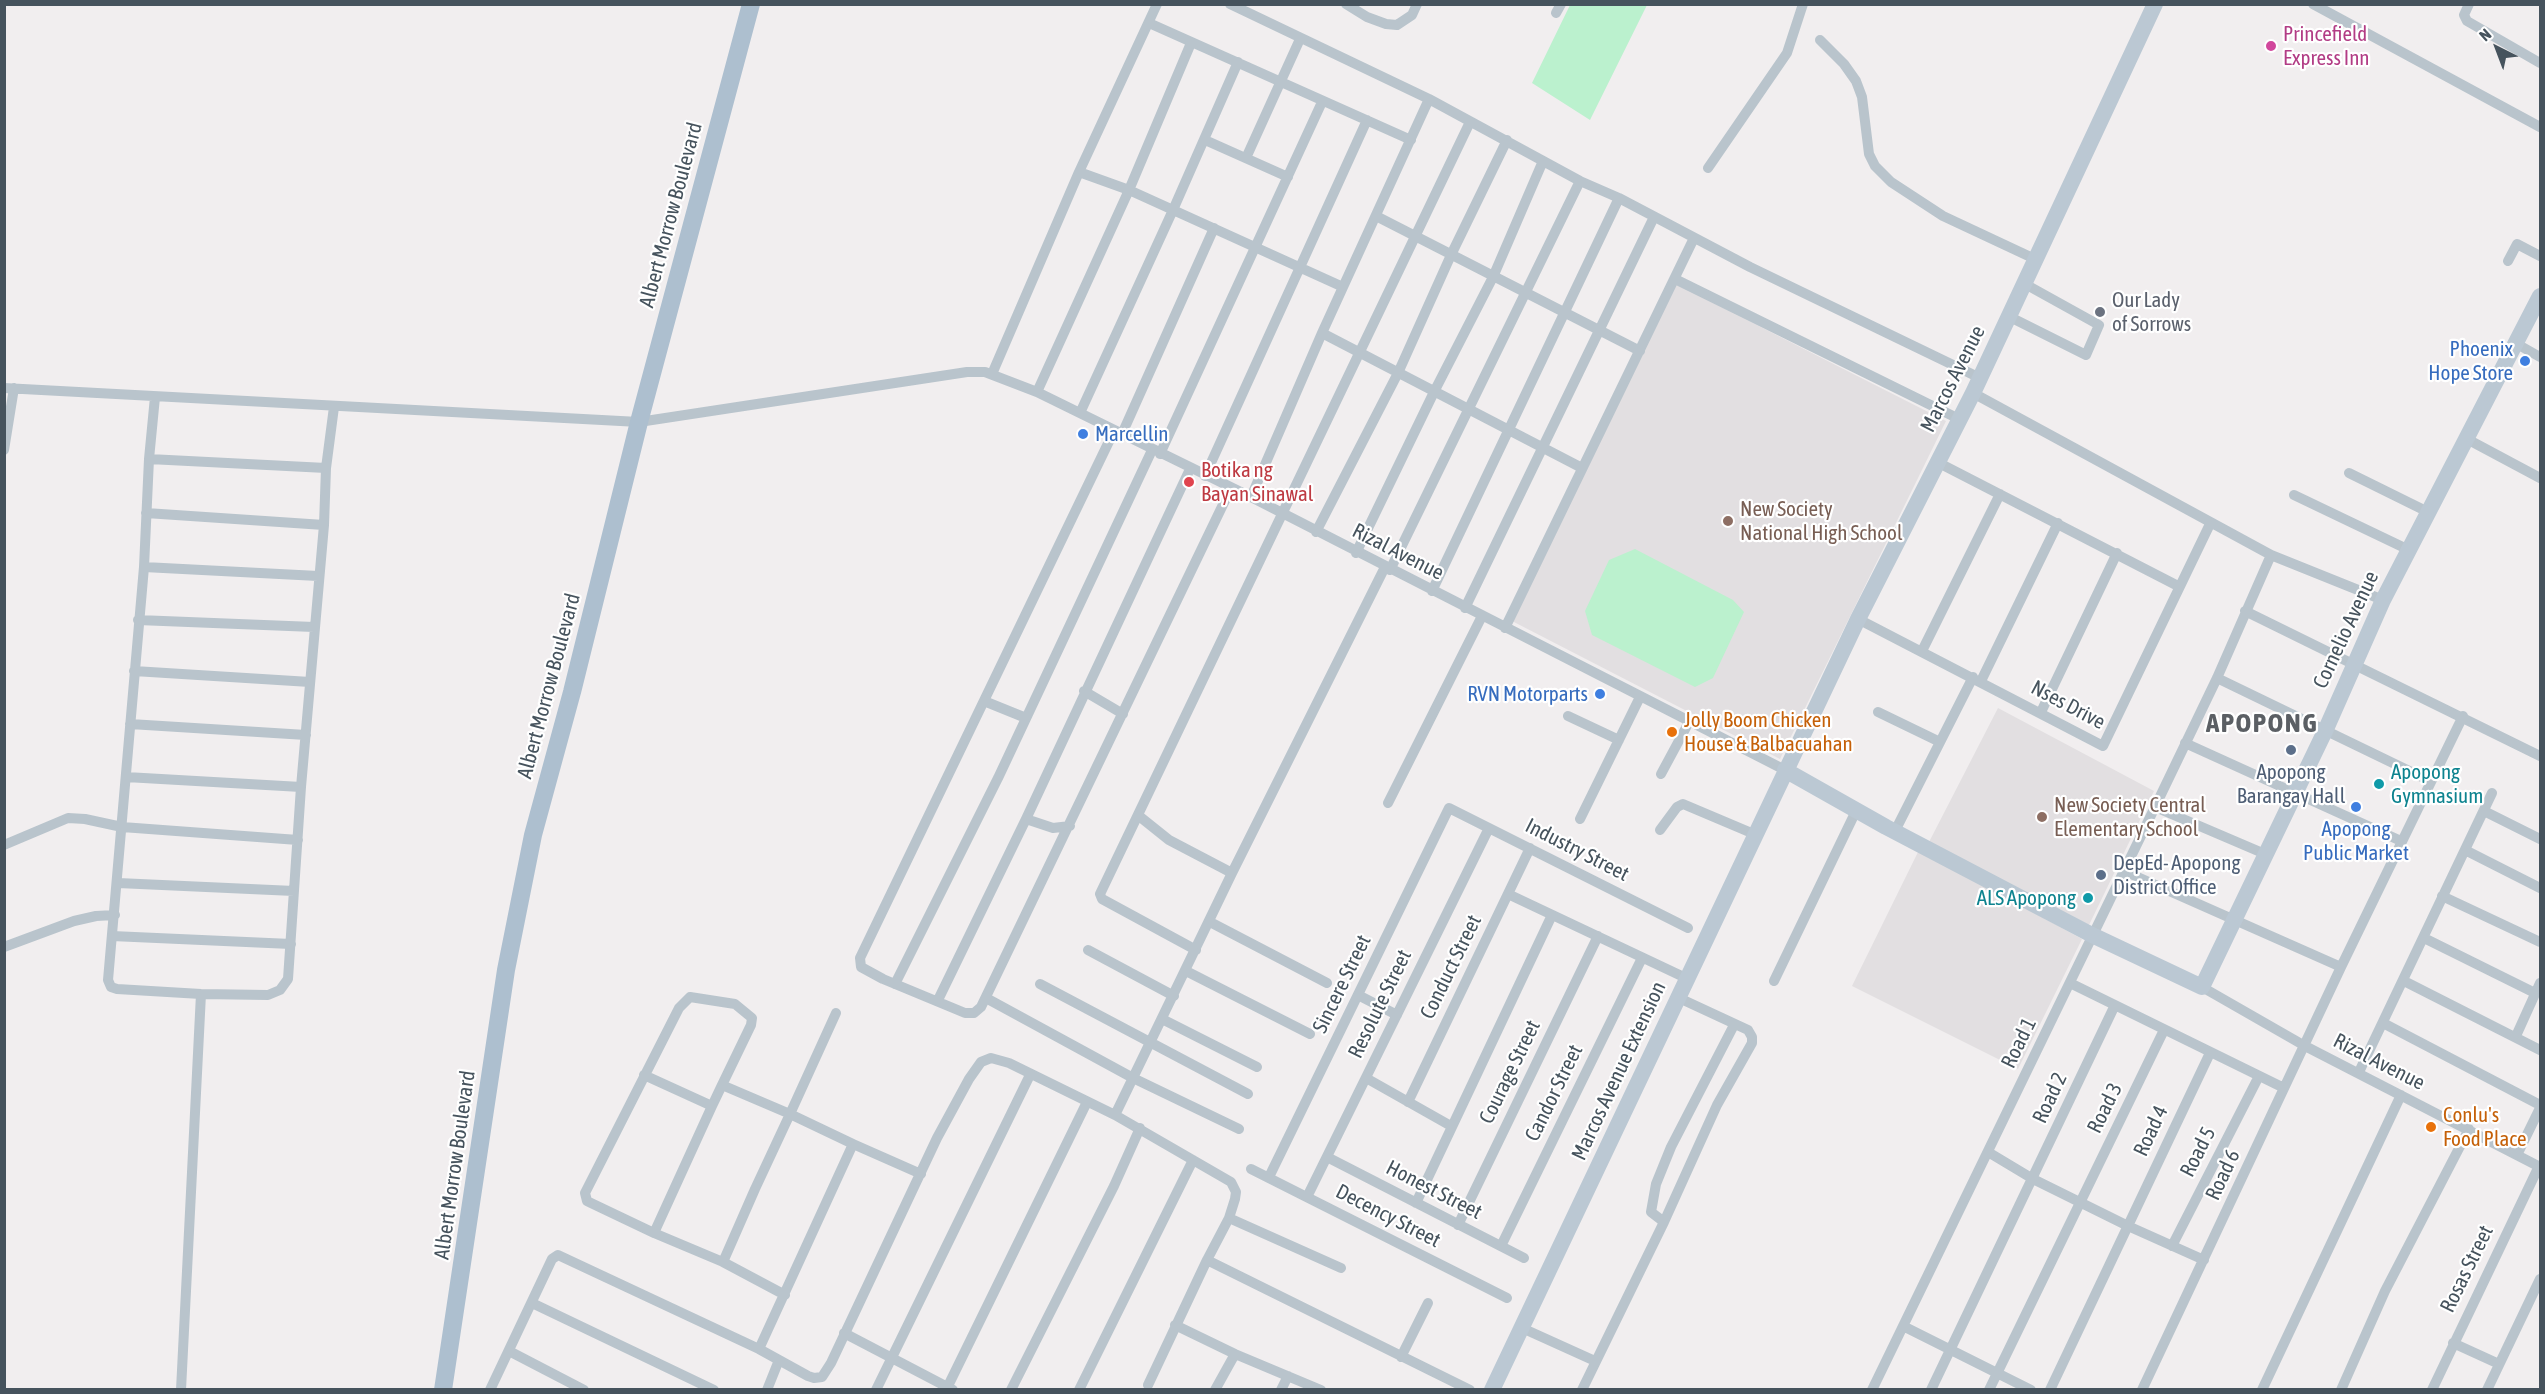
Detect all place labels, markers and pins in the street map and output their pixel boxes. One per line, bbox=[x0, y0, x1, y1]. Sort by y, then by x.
place label: Princefield Express Inn bbox=[2283, 21, 2370, 71]
marker: Princefield Express Inn bbox=[2264, 39, 2278, 53]
place label: Our Lady of Sorrows bbox=[2112, 287, 2191, 337]
marker: Our Lady of Sorrows bbox=[2093, 305, 2107, 319]
place label: Phoenix Hope Store bbox=[2428, 336, 2513, 386]
marker: Phoenix Hope Store bbox=[2518, 354, 2532, 368]
place label: Marcellin bbox=[1095, 421, 1168, 447]
marker: Marcellin bbox=[1076, 427, 1090, 441]
place label: Botika ng Bayan Sinawal bbox=[1201, 457, 1313, 507]
marker: Botika ng Bayan Sinawal bbox=[1182, 475, 1196, 489]
place label: New Society National High School bbox=[1740, 496, 1902, 546]
marker: New Society National High School bbox=[1721, 514, 1735, 528]
place label: RVN Motorparts bbox=[1467, 681, 1588, 707]
marker: RVN Motorparts bbox=[1593, 687, 1607, 701]
place label: Jolly Boom Chicken House & Balbacuahan bbox=[1684, 707, 1853, 757]
marker: Jolly Boom Chicken House & Balbacuahan bbox=[1665, 725, 1679, 739]
marker: Apopong Barangay Hall bbox=[2284, 743, 2298, 757]
place label: Apopong Barangay Hall bbox=[2237, 759, 2345, 809]
place label: Apopong Gymnasium bbox=[2391, 759, 2483, 809]
marker: Apopong Gymnasium bbox=[2372, 777, 2386, 791]
place label: New Society Central Elementary School bbox=[2054, 792, 2206, 842]
marker: Apopong Public Market bbox=[2349, 800, 2363, 814]
marker: New Society Central Elementary School bbox=[2035, 810, 2049, 824]
place label: Apopong Public Market bbox=[2303, 816, 2409, 866]
place label: DepEd- Apopong District Office bbox=[2113, 850, 2240, 900]
marker: DepEd- Apopong District Office bbox=[2094, 868, 2108, 882]
place label: ALS Apopong bbox=[1977, 885, 2076, 911]
marker: ALS Apopong bbox=[2081, 891, 2095, 905]
place label: Conlu's Food Place bbox=[2443, 1102, 2527, 1152]
marker: Conlu's Food Place bbox=[2424, 1120, 2438, 1134]

